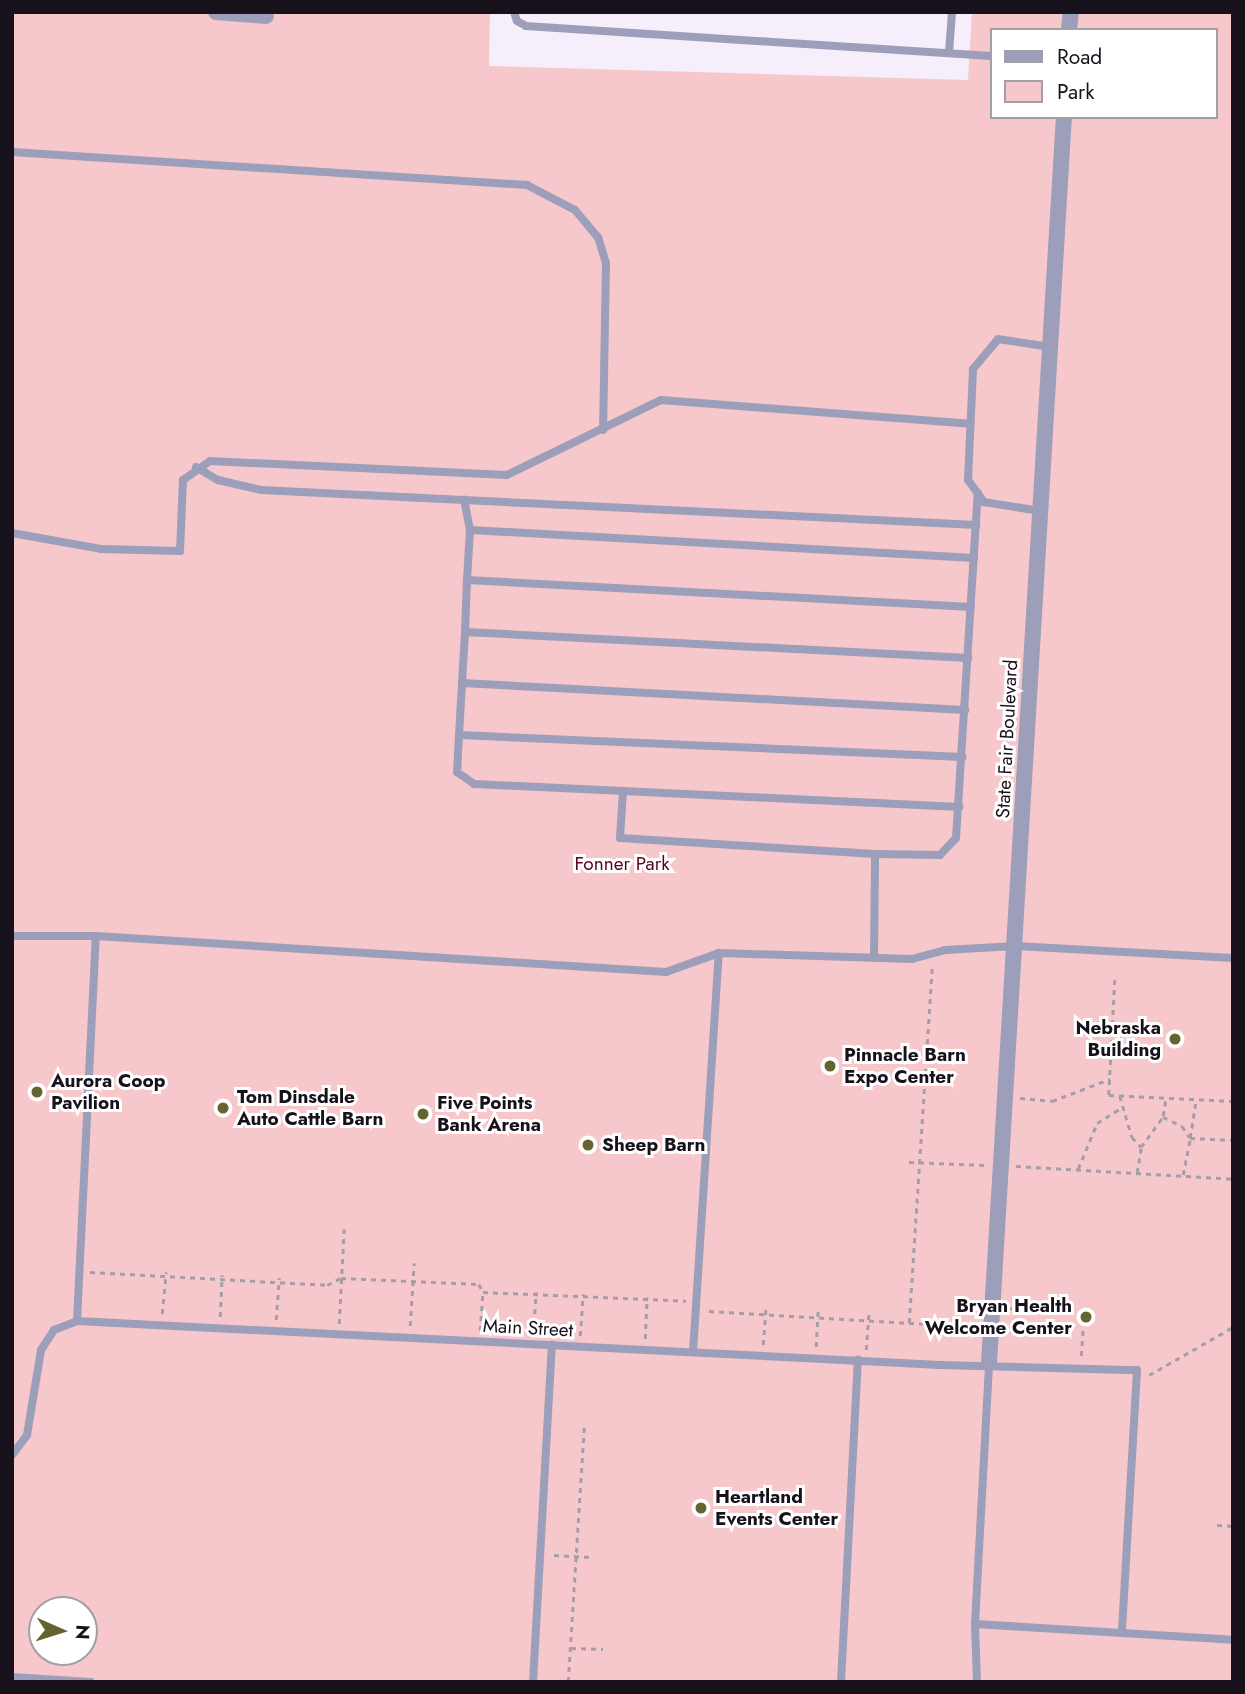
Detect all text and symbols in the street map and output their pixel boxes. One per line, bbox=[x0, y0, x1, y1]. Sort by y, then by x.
legend bbox=[990, 28, 1217, 119]
text: Road bbox=[1057, 42, 1102, 72]
text: Park bbox=[1057, 77, 1094, 107]
street label: State Fair Boulevard bbox=[991, 659, 1023, 819]
park label: Fonner Park bbox=[574, 853, 670, 875]
place label: Nebraska Building bbox=[1075, 1017, 1161, 1061]
marker: Nebraska Building bbox=[1167, 1031, 1183, 1047]
place label: Pinnacle Barn Expo Center bbox=[844, 1044, 966, 1088]
marker: Pinnacle Barn Expo Center bbox=[822, 1058, 838, 1074]
place label: Aurora Coop Pavilion bbox=[51, 1070, 165, 1114]
marker: Aurora Coop Pavilion bbox=[29, 1084, 45, 1100]
place label: Tom Dinsdale Auto Cattle Barn bbox=[237, 1086, 383, 1130]
place label: Five Points Bank Arena bbox=[437, 1092, 541, 1136]
marker: Tom Dinsdale Auto Cattle Barn bbox=[215, 1100, 231, 1116]
marker: Five Points Bank Arena bbox=[415, 1106, 431, 1122]
place label: Sheep Barn bbox=[602, 1134, 705, 1156]
marker: Sheep Barn bbox=[580, 1137, 596, 1153]
place label: Bryan Health Welcome Center bbox=[925, 1295, 1072, 1339]
marker: Bryan Health Welcome Center bbox=[1078, 1309, 1094, 1325]
street label: Main Street bbox=[482, 1314, 574, 1342]
place label: Heartland Events Center bbox=[715, 1486, 838, 1530]
marker: Heartland Events Center bbox=[693, 1500, 709, 1516]
north arrow bbox=[28, 1596, 98, 1666]
text: N bbox=[69, 1624, 96, 1640]

